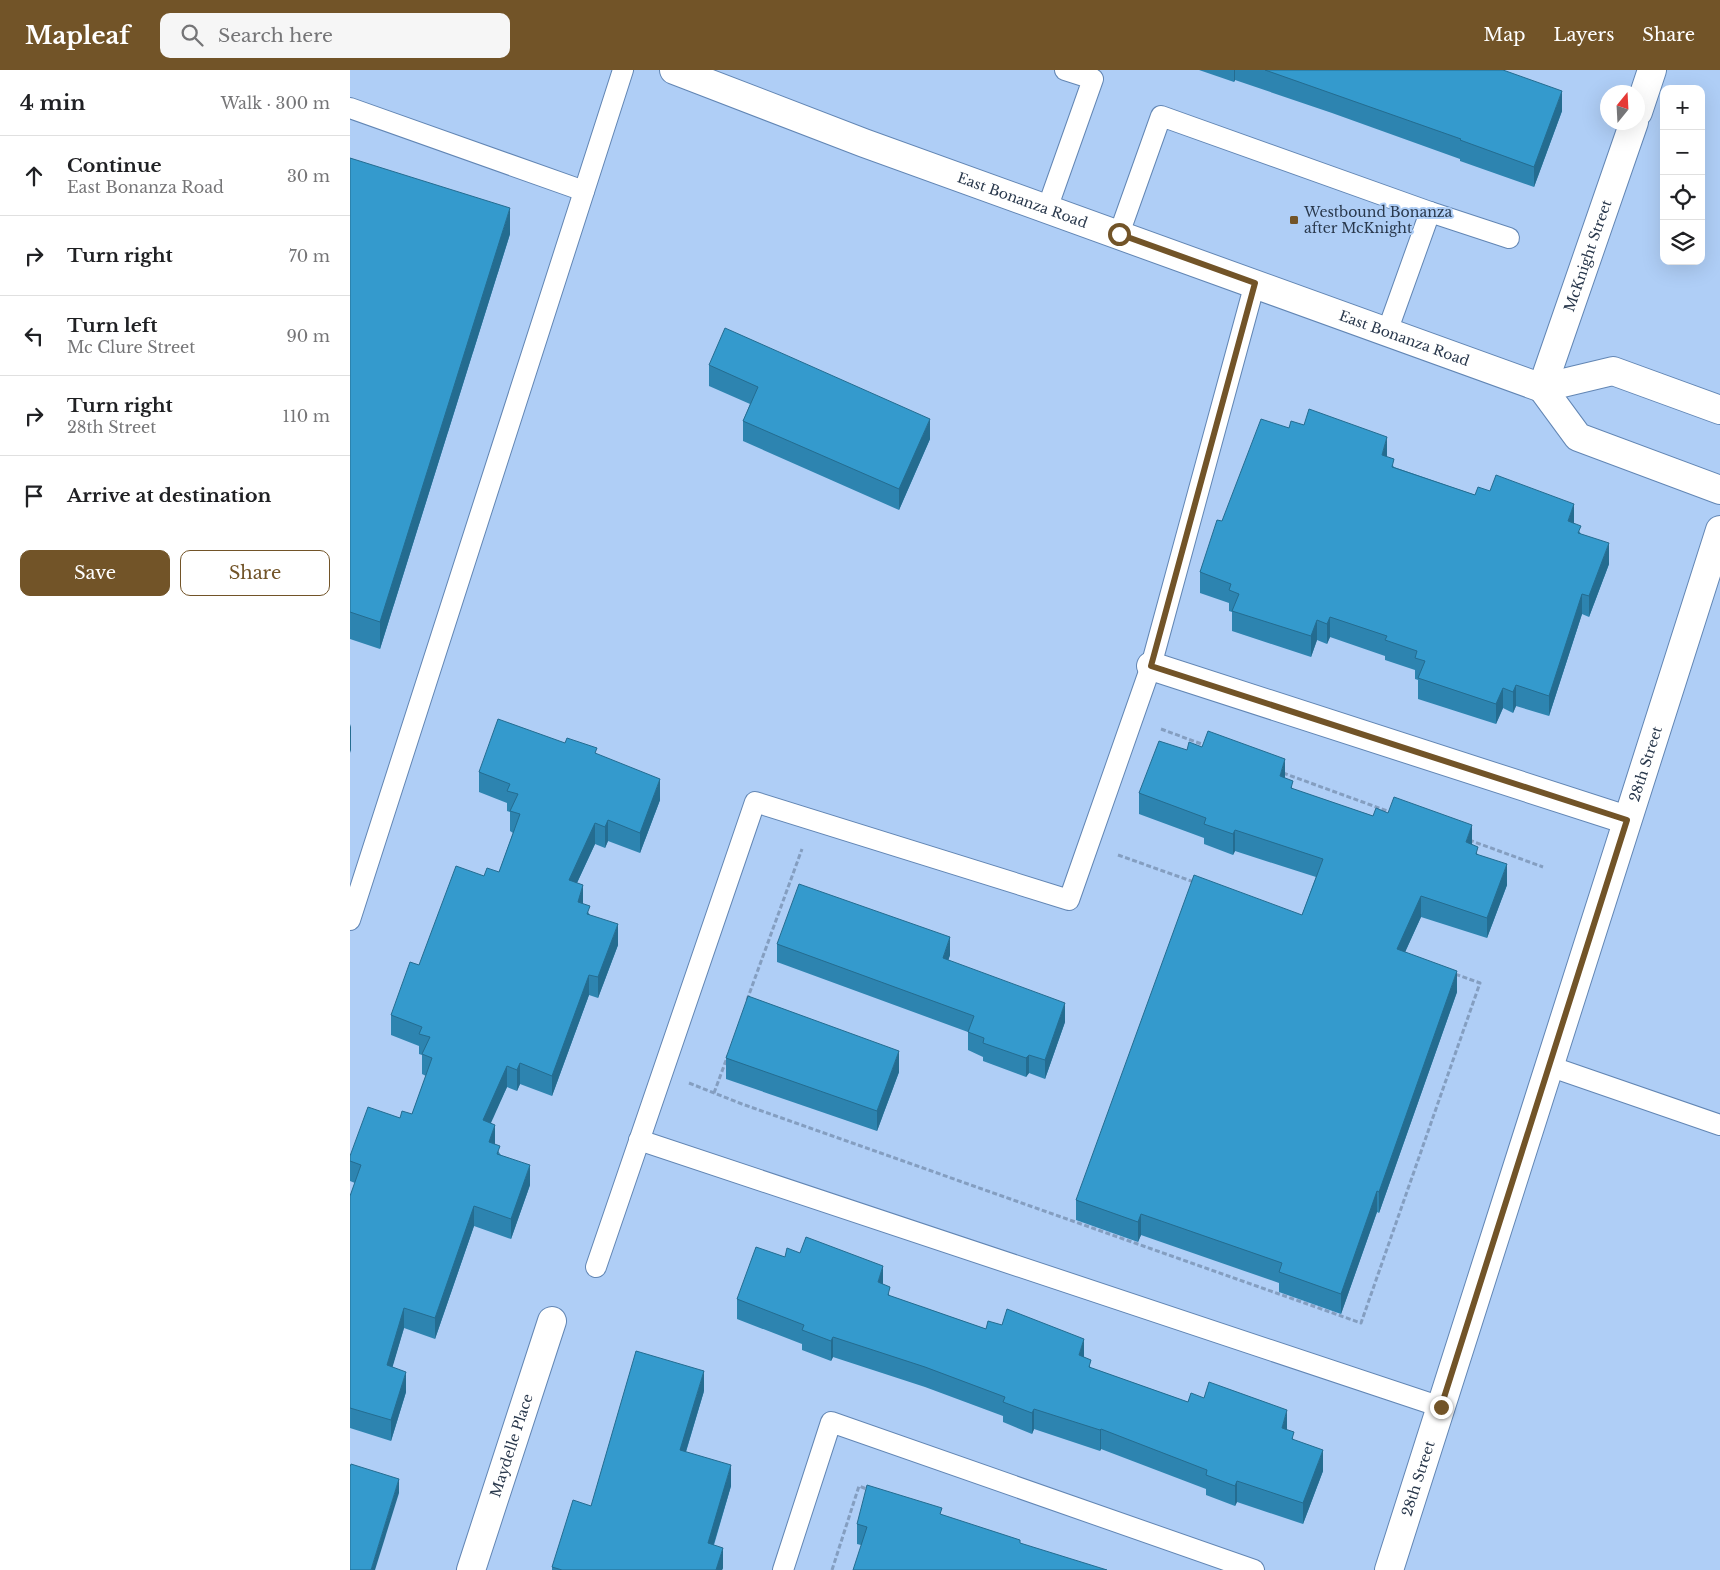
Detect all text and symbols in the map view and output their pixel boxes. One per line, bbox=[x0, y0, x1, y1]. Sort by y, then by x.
search box bbox=[160, 13, 510, 58]
text: Mapleaf bbox=[25, 21, 130, 50]
icon: search bbox=[178, 21, 206, 49]
text: Search here bbox=[218, 24, 333, 47]
text: Map bbox=[1484, 24, 1525, 46]
text: Layers bbox=[1553, 24, 1614, 46]
text: Share bbox=[1642, 24, 1695, 46]
north arrow bbox=[1600, 85, 1645, 130]
map controls bbox=[1660, 85, 1705, 265]
button: + bbox=[1660, 85, 1705, 130]
text: 4 min bbox=[20, 90, 86, 116]
text: Walk · 300 m bbox=[221, 93, 330, 113]
button: − bbox=[1660, 130, 1705, 175]
text: Continue bbox=[67, 154, 162, 177]
icon: ahead bbox=[20, 162, 48, 190]
text: 30 m bbox=[287, 166, 330, 186]
street label: East Bonanza Road bbox=[955, 168, 1091, 232]
button: locate bbox=[1660, 175, 1705, 220]
text: East Bonanza Road bbox=[67, 177, 224, 197]
street label: McKnight Street bbox=[1560, 197, 1616, 314]
place label: Westbound Bonanza after McKnight bbox=[1303, 203, 1453, 237]
marker: Westbound Bonanza after McKnight bbox=[1288, 214, 1300, 226]
button: layers bbox=[1660, 220, 1705, 265]
route start bbox=[1108, 223, 1131, 246]
icon: right bbox=[20, 242, 48, 270]
text: Turn right bbox=[67, 244, 173, 267]
text: 70 m bbox=[289, 246, 330, 266]
street label: East Bonanza Road bbox=[1337, 306, 1472, 370]
text: Turn left bbox=[67, 314, 158, 337]
icon: left bbox=[20, 322, 48, 350]
text: 90 m bbox=[287, 326, 330, 346]
text: Mc Clure Street bbox=[67, 337, 195, 357]
text: Turn right bbox=[67, 394, 173, 417]
icon: right bbox=[20, 402, 48, 430]
text: 110 m bbox=[283, 406, 330, 426]
text: 28th Street bbox=[67, 417, 156, 437]
icon: arrive bbox=[20, 482, 48, 510]
text: Arrive at destination bbox=[67, 484, 271, 507]
button: Save bbox=[20, 550, 170, 596]
button: Share bbox=[180, 550, 330, 596]
street label: 28th Street bbox=[1625, 723, 1666, 804]
street label: Maydelle Place bbox=[486, 1391, 537, 1499]
route end bbox=[1430, 1396, 1453, 1419]
street label: 28th Street bbox=[1398, 1438, 1439, 1519]

